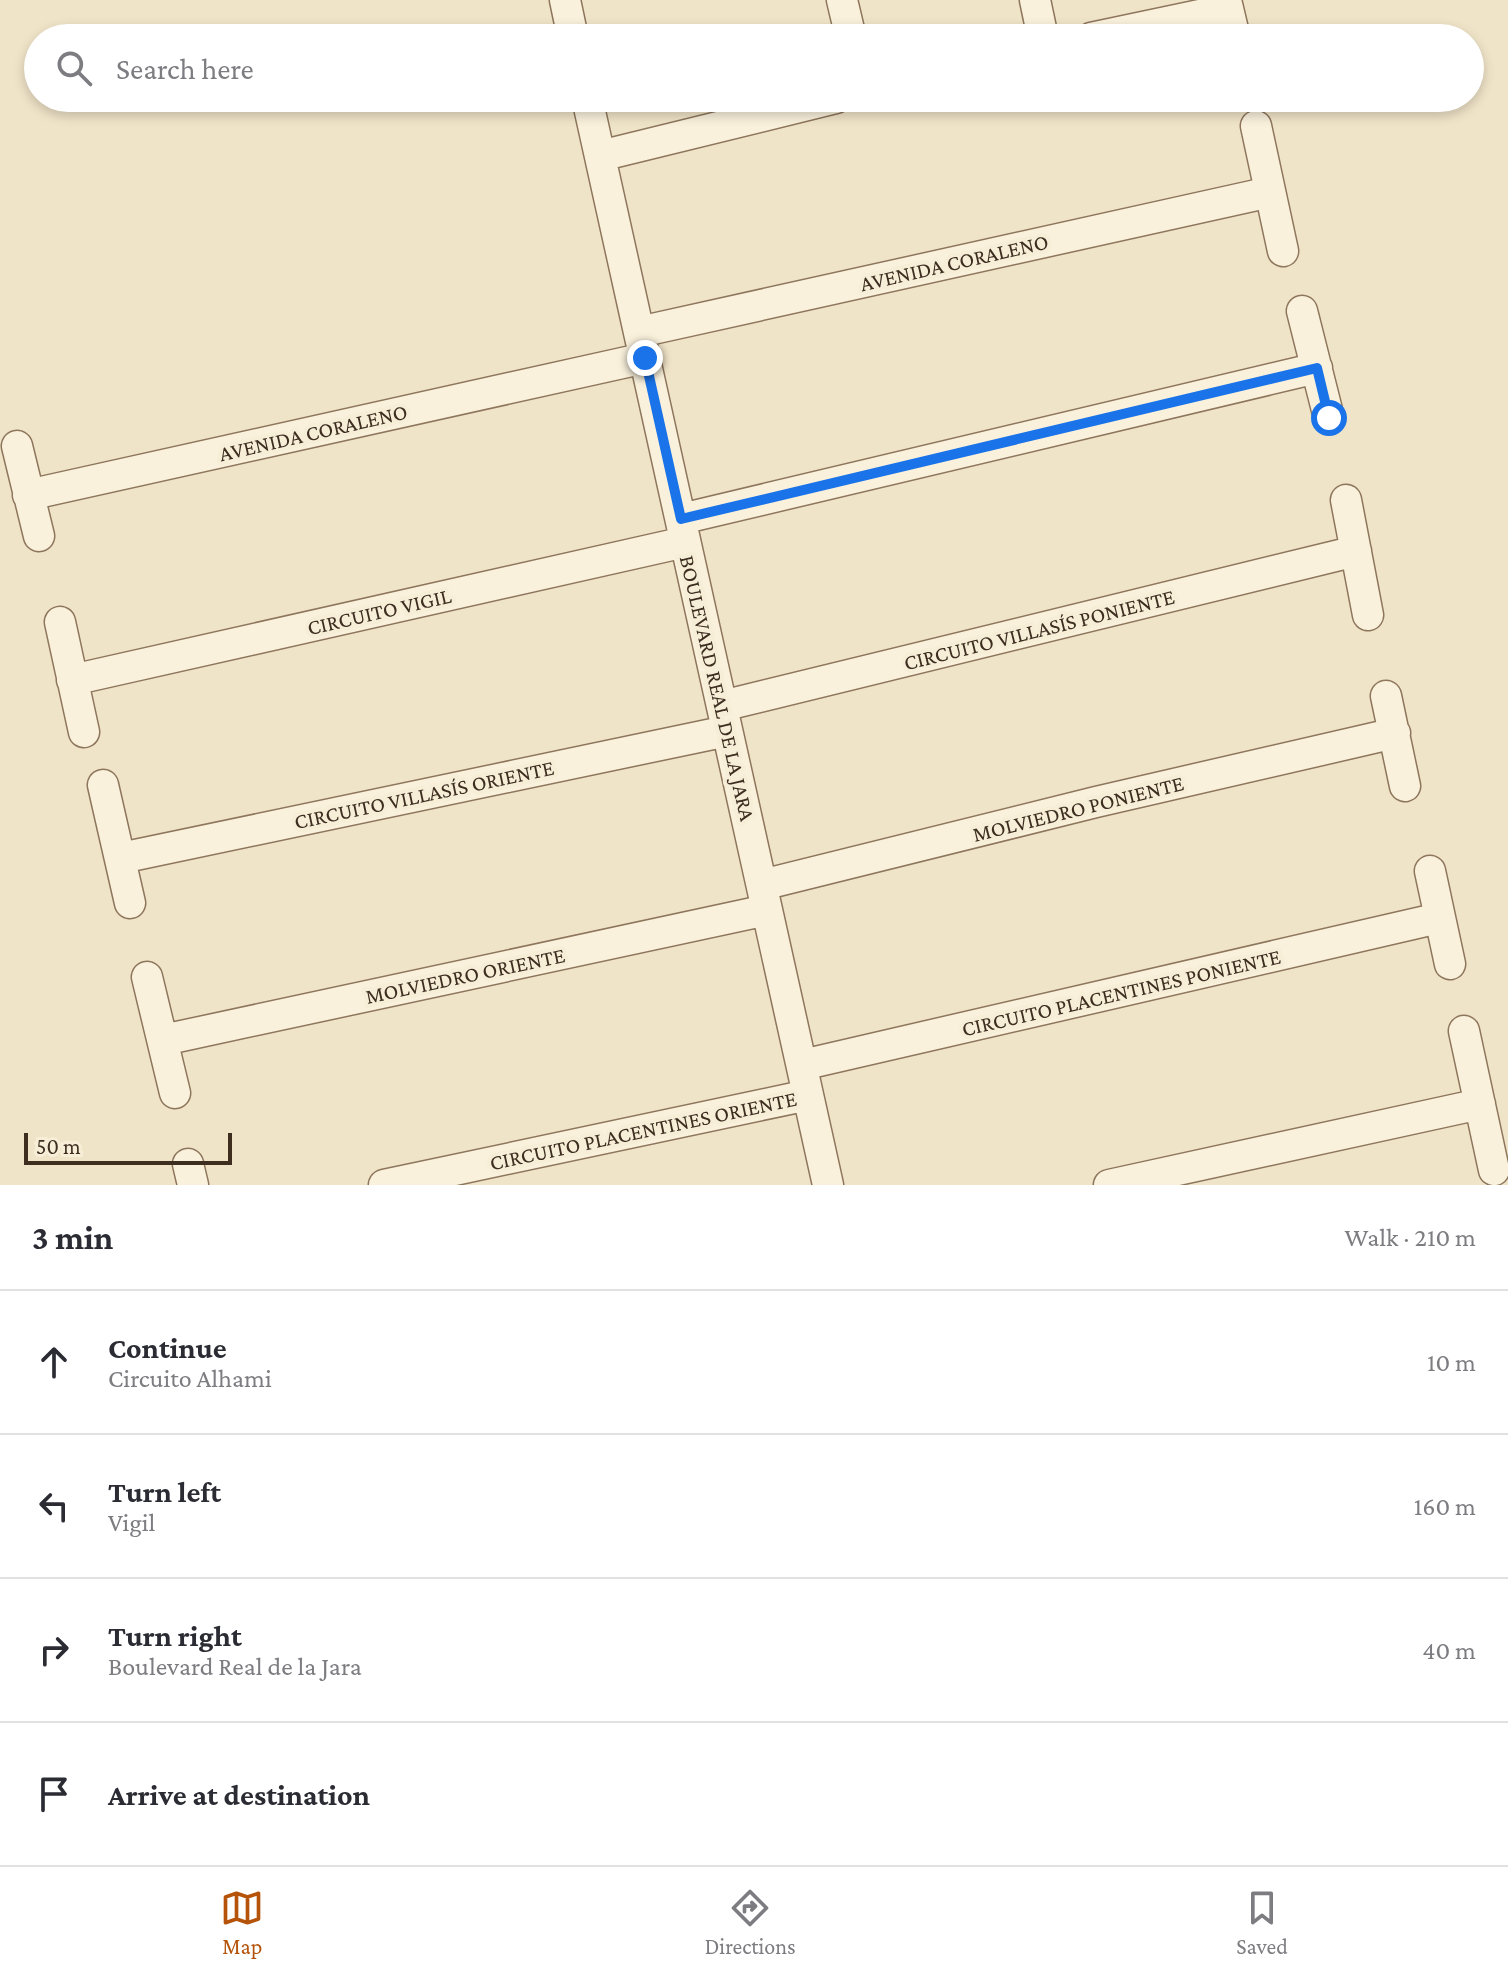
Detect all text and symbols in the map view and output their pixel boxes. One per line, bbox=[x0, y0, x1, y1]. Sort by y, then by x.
search box bbox=[24, 24, 1484, 112]
icon: search bbox=[52, 46, 96, 90]
text: Search here bbox=[116, 52, 254, 85]
street label: AVENIDA CORALENO bbox=[857, 229, 1051, 296]
route end bbox=[627, 340, 663, 376]
street label: AVENIDA CORALENO bbox=[216, 399, 410, 466]
route start bbox=[1311, 400, 1347, 436]
street label: BOULEVARD REAL DE LA JARA bbox=[675, 553, 760, 824]
street label: CIRCUITO VIGIL bbox=[305, 583, 454, 640]
street label: CIRCUITO VILLASÍS PONIENTE bbox=[901, 584, 1177, 675]
street label: CIRCUITO VILLASÍS ORIENTE bbox=[292, 755, 556, 834]
street label: MOLVIEDRO PONIENTE bbox=[970, 770, 1186, 847]
street label: MOLVIEDRO ORIENTE bbox=[363, 942, 567, 1009]
street label: CIRCUITO PLACENTINES PONIENTE bbox=[959, 944, 1283, 1041]
street label: CIRCUITO PLACENTINES ORIENTE bbox=[487, 1086, 799, 1175]
scale bar bbox=[24, 1129, 232, 1165]
text: 50 m bbox=[36, 1134, 81, 1159]
text: 3 min bbox=[32, 1219, 113, 1256]
text: Walk · 210 m bbox=[1345, 1223, 1476, 1252]
text: Continue bbox=[108, 1331, 227, 1364]
icon: ahead bbox=[32, 1340, 76, 1384]
text: 10 m bbox=[1427, 1348, 1476, 1377]
text: Circuito Alhami bbox=[108, 1364, 272, 1393]
text: Turn left bbox=[108, 1475, 221, 1508]
icon: left bbox=[32, 1484, 76, 1528]
text: 160 m bbox=[1414, 1492, 1476, 1521]
text: Vigil bbox=[108, 1508, 155, 1537]
text: Turn right bbox=[108, 1619, 242, 1652]
icon: right bbox=[32, 1628, 76, 1672]
text: 40 m bbox=[1422, 1636, 1476, 1665]
text: Boulevard Real de la Jara bbox=[108, 1652, 362, 1681]
icon: arrive bbox=[32, 1772, 76, 1816]
text: Arrive at destination bbox=[108, 1778, 370, 1811]
tab: Map bbox=[220, 1886, 264, 1959]
tab: Directions bbox=[705, 1886, 796, 1959]
tab: Saved bbox=[1236, 1886, 1288, 1959]

